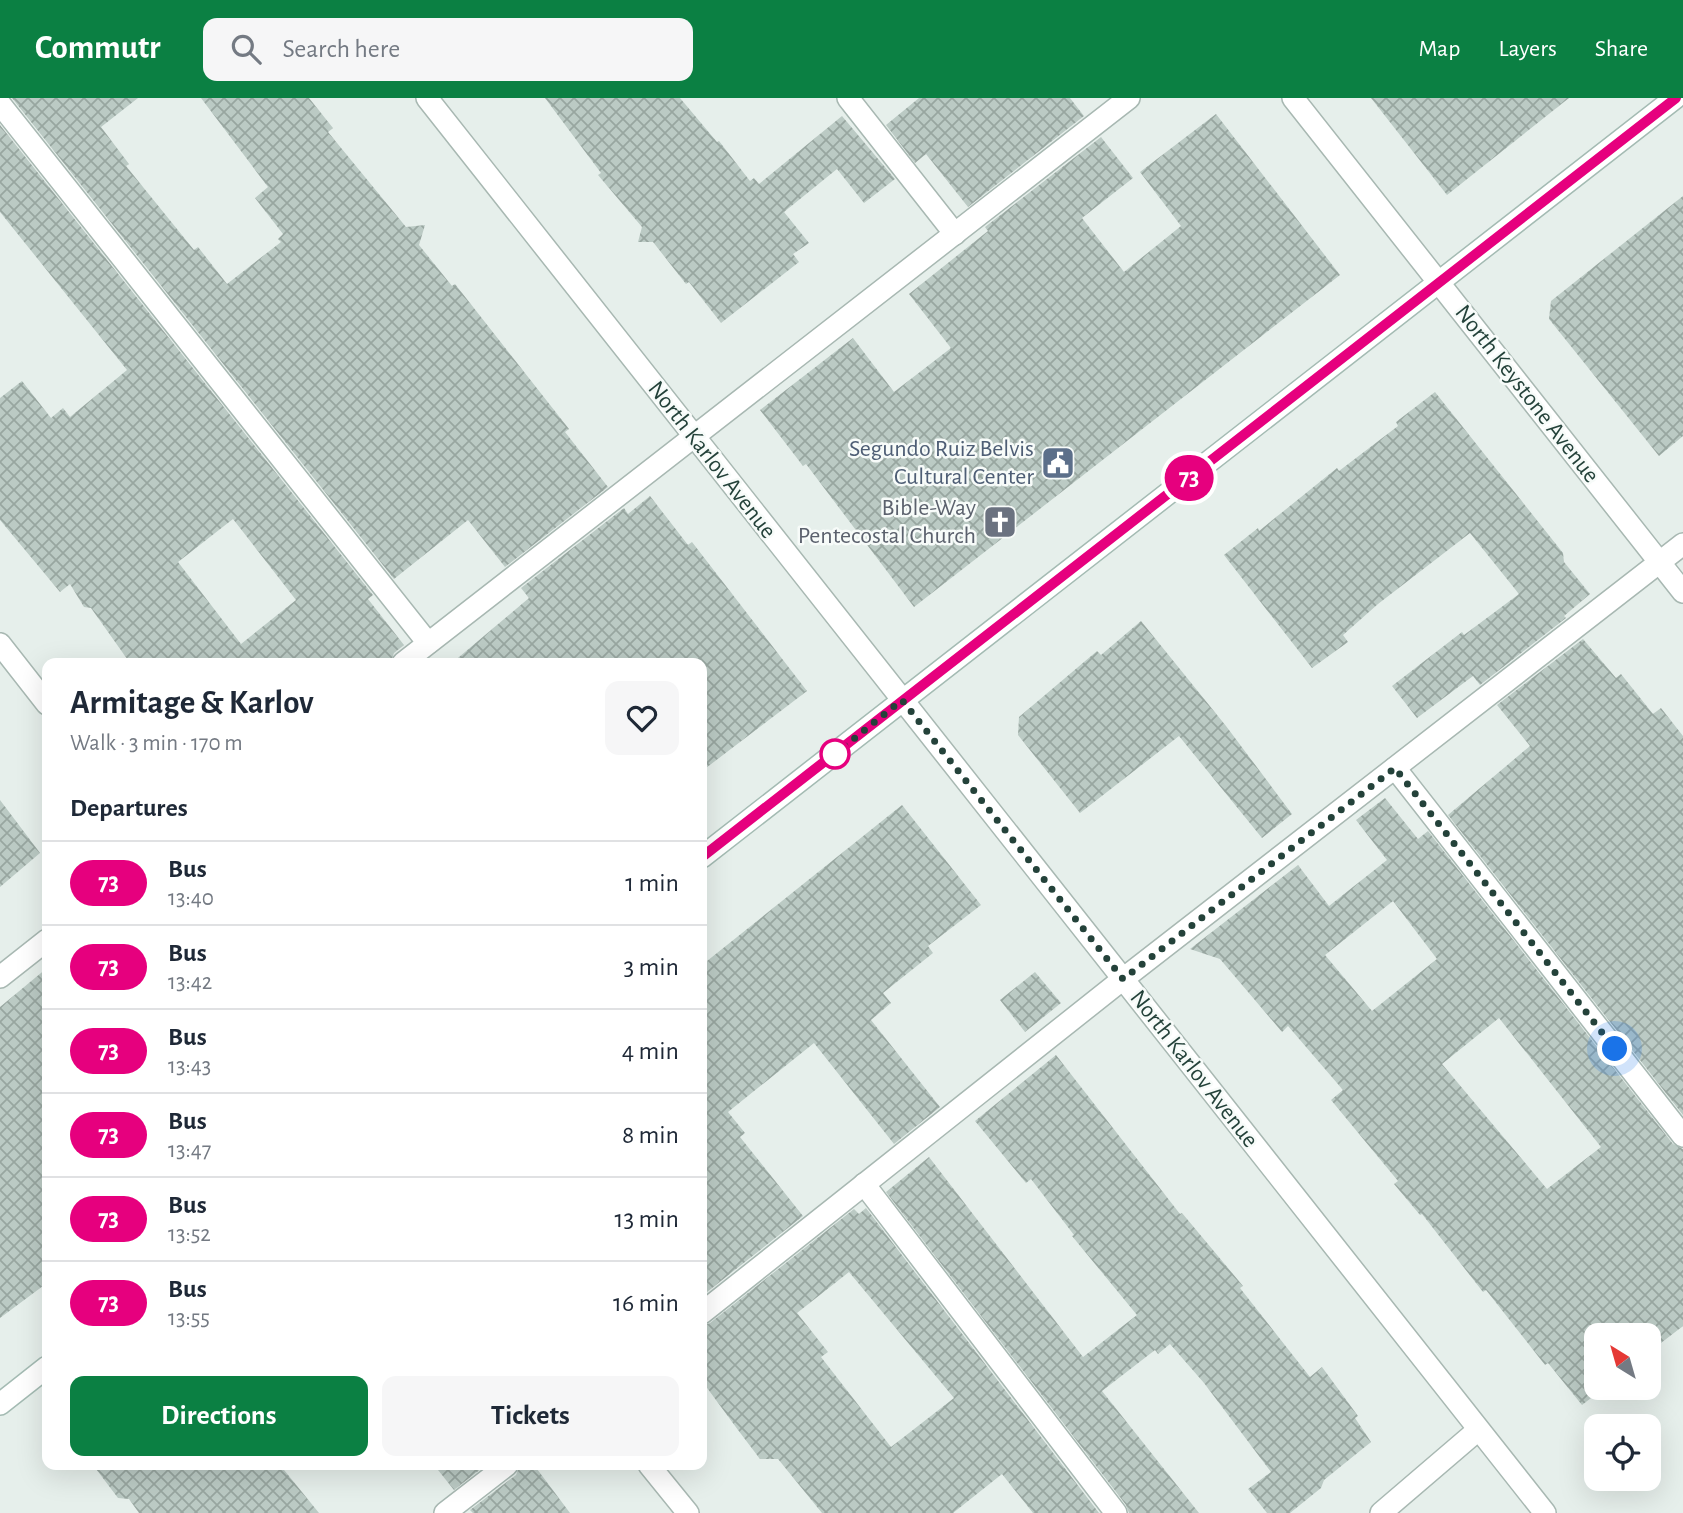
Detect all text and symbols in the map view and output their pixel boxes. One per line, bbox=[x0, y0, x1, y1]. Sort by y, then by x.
search box bbox=[203, 18, 693, 81]
icon: search bbox=[227, 30, 265, 68]
text: Commutr bbox=[35, 32, 161, 65]
text: Search here bbox=[283, 36, 400, 62]
text: Map bbox=[1418, 37, 1460, 61]
text: Layers bbox=[1498, 37, 1557, 61]
text: Share bbox=[1595, 37, 1648, 61]
street label: North Keystone Avenue bbox=[1450, 301, 1604, 487]
street label: North Karlov Avenue bbox=[643, 377, 781, 543]
place label: Segundo Ruiz Belvis Cultural Center bbox=[849, 437, 1034, 489]
public building icon: Segundo Ruiz Belvis Cultural Center bbox=[1039, 444, 1077, 482]
line badge: 73 bbox=[1158, 455, 1220, 501]
text: 73 bbox=[1179, 466, 1199, 490]
place label: Bible-Way Pentecostal Church bbox=[798, 496, 976, 548]
church icon: Bible-Way Pentecostal Church bbox=[981, 503, 1019, 541]
button: heart bbox=[605, 681, 679, 755]
text: Armitage & Karlov bbox=[70, 687, 314, 720]
text: Walk · 3 min · 170 m bbox=[70, 732, 243, 755]
unlabelled marker bbox=[820, 739, 850, 769]
text: Departures bbox=[70, 795, 188, 821]
text: Bus bbox=[168, 856, 207, 882]
text: 1 min bbox=[625, 870, 679, 896]
text: 73 bbox=[98, 871, 119, 895]
text: 13:40 bbox=[168, 887, 214, 910]
text: Bus bbox=[168, 940, 207, 966]
text: 3 min bbox=[623, 954, 679, 980]
text: 73 bbox=[98, 955, 119, 979]
text: 13:42 bbox=[168, 971, 212, 994]
street label: North Karlov Avenue bbox=[1125, 986, 1263, 1152]
text: Bus bbox=[168, 1024, 207, 1050]
your location bbox=[1597, 1031, 1632, 1066]
text: 4 min bbox=[622, 1038, 679, 1064]
text: 73 bbox=[98, 1039, 119, 1063]
text: 13:43 bbox=[168, 1055, 211, 1078]
text: Bus bbox=[168, 1108, 207, 1134]
text: 8 min bbox=[622, 1122, 679, 1148]
text: 73 bbox=[98, 1123, 119, 1147]
text: 13:47 bbox=[168, 1139, 211, 1162]
text: Bus bbox=[168, 1192, 207, 1218]
text: 13 min bbox=[615, 1206, 679, 1232]
text: 73 bbox=[98, 1207, 119, 1231]
text: 13:52 bbox=[168, 1223, 211, 1246]
text: Bus bbox=[168, 1276, 207, 1302]
text: 16 min bbox=[613, 1290, 679, 1316]
text: 73 bbox=[98, 1291, 119, 1315]
text: 13:55 bbox=[168, 1307, 210, 1330]
north arrow bbox=[1584, 1323, 1661, 1400]
map controls bbox=[1584, 1323, 1661, 1491]
button: Directions bbox=[70, 1376, 368, 1456]
button: Tickets bbox=[382, 1376, 679, 1456]
button: locate bbox=[1584, 1414, 1661, 1491]

